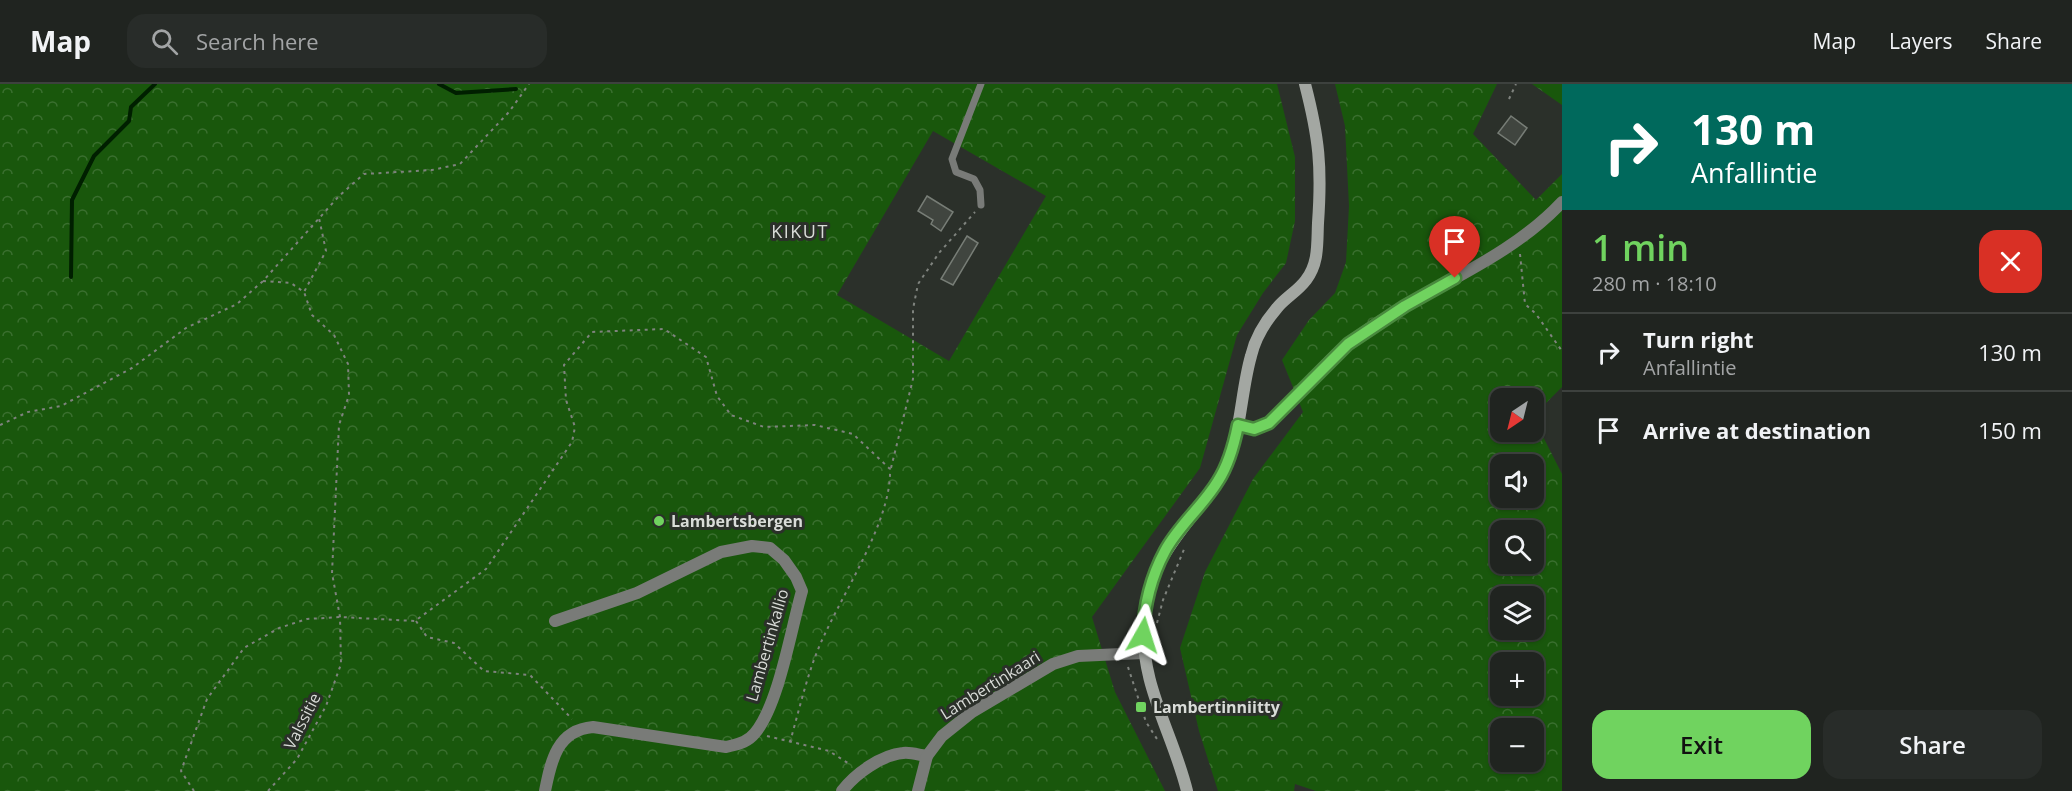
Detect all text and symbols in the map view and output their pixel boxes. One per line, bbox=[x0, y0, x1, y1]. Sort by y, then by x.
search box bbox=[127, 14, 547, 68]
text: Map bbox=[30, 22, 91, 60]
icon: search bbox=[148, 25, 181, 58]
text: Search here bbox=[196, 26, 319, 56]
text: Map bbox=[1813, 27, 1856, 55]
text: Layers bbox=[1889, 27, 1953, 55]
text: Share bbox=[1986, 27, 2042, 55]
text: 130 m bbox=[1691, 100, 1815, 157]
icon: right bbox=[1592, 108, 1670, 186]
text: Anfallintie bbox=[1691, 154, 1817, 191]
pin bbox=[1429, 216, 1480, 278]
district label: KIKUT bbox=[771, 219, 829, 243]
text: 1 min bbox=[1592, 223, 1689, 272]
icon: arrive bbox=[1438, 225, 1471, 258]
button: close bbox=[1979, 230, 2042, 293]
text: 280 m · 18:10 bbox=[1592, 270, 1717, 297]
text: Turn right bbox=[1643, 324, 1754, 354]
icon: right bbox=[1592, 336, 1625, 369]
text: 130 m bbox=[1978, 337, 2042, 367]
text: Anfallintie bbox=[1643, 354, 1737, 381]
north arrow bbox=[1490, 388, 1544, 442]
map controls bbox=[1490, 388, 1544, 772]
icon: arrive bbox=[1592, 414, 1625, 447]
text: Arrive at destination bbox=[1643, 415, 1871, 445]
text: 150 m bbox=[1978, 415, 2042, 445]
button: sound bbox=[1490, 454, 1544, 508]
place label: Lambertsbergen bbox=[671, 510, 803, 532]
marker: Lambertsbergen bbox=[652, 514, 666, 528]
button: search bbox=[1490, 520, 1544, 574]
street label: Lambertinkallio bbox=[740, 586, 794, 704]
button: layers bbox=[1490, 586, 1544, 640]
position arrow bbox=[1111, 603, 1175, 667]
street label: Lambertinkaari bbox=[936, 646, 1044, 724]
button: + bbox=[1490, 652, 1544, 706]
street label: Valssitie bbox=[278, 689, 326, 753]
place label: Lambertinniitty bbox=[1153, 696, 1281, 718]
marker: Lambertinniitty bbox=[1134, 700, 1148, 714]
button: Exit bbox=[1592, 710, 1811, 779]
button: Share bbox=[1823, 710, 2042, 779]
button: − bbox=[1490, 718, 1544, 772]

